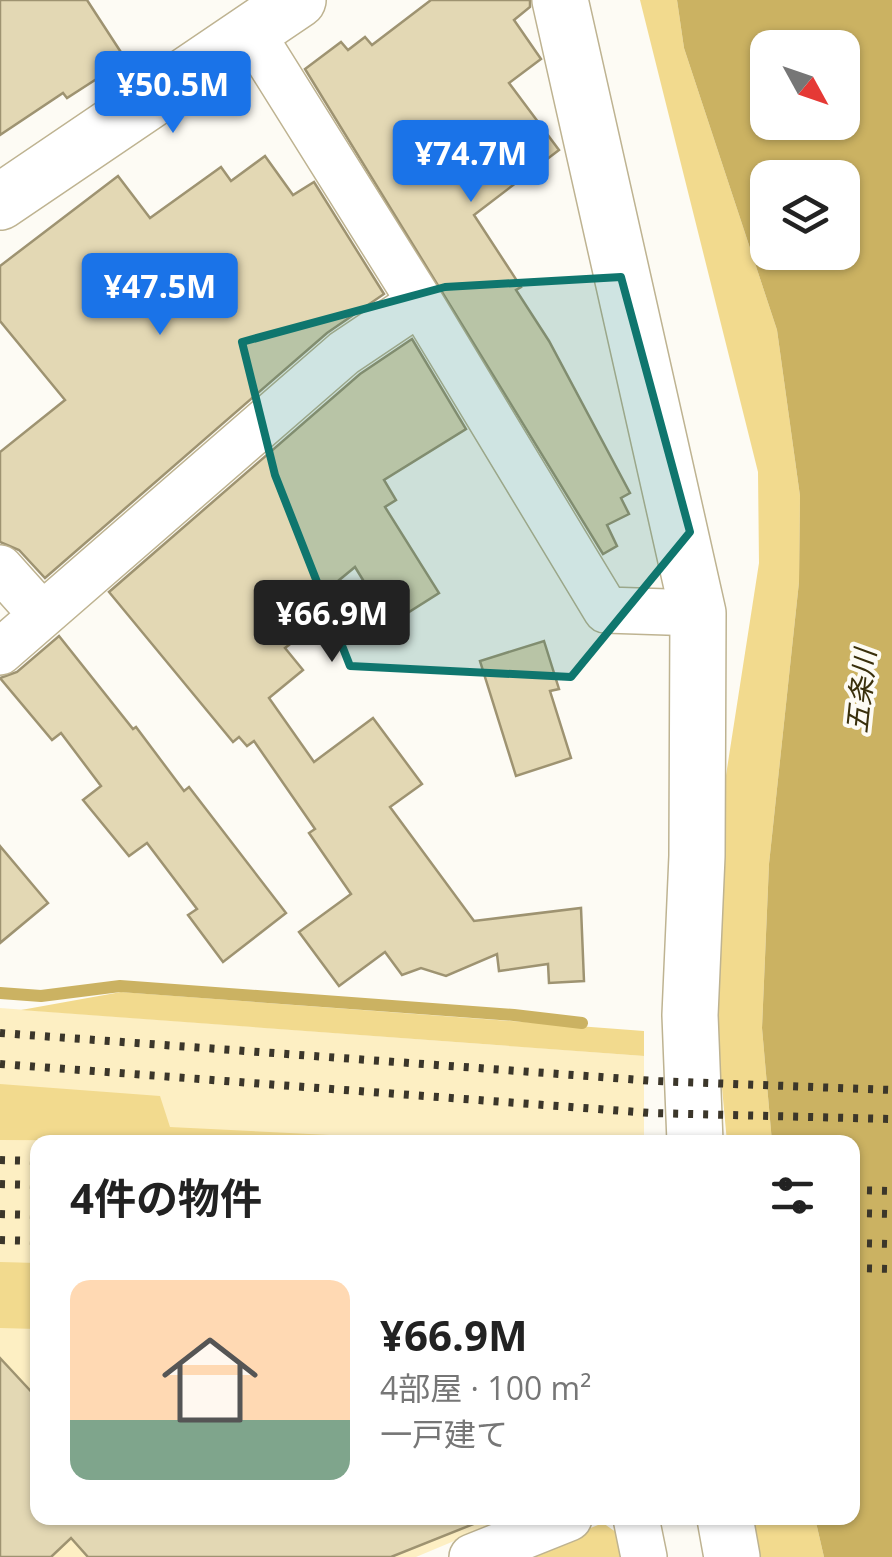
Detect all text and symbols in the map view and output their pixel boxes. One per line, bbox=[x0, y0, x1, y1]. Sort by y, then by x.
north arrow bbox=[750, 30, 860, 140]
map controls bbox=[750, 30, 860, 270]
pin: ¥50.5M bbox=[92, 51, 254, 136]
text: ¥50.5M bbox=[117, 62, 229, 105]
pin: ¥74.7M bbox=[390, 120, 552, 205]
text: ¥74.7M bbox=[415, 131, 527, 174]
button: layers bbox=[750, 160, 860, 270]
pin: ¥47.5M bbox=[79, 253, 241, 338]
text: ¥47.5M bbox=[104, 264, 216, 307]
pin: ¥66.9M bbox=[251, 580, 413, 665]
text: ¥66.9M bbox=[276, 591, 388, 634]
water label: 五条川 bbox=[837, 644, 884, 735]
icon: filters bbox=[765, 1168, 820, 1223]
text: 4件の物件 bbox=[70, 1169, 262, 1226]
text: ¥66.9M bbox=[380, 1306, 528, 1363]
icon: home bbox=[150, 1320, 270, 1440]
text: 4部屋 · 100 m² bbox=[380, 1366, 591, 1409]
text: 一戸建て bbox=[380, 1412, 508, 1455]

